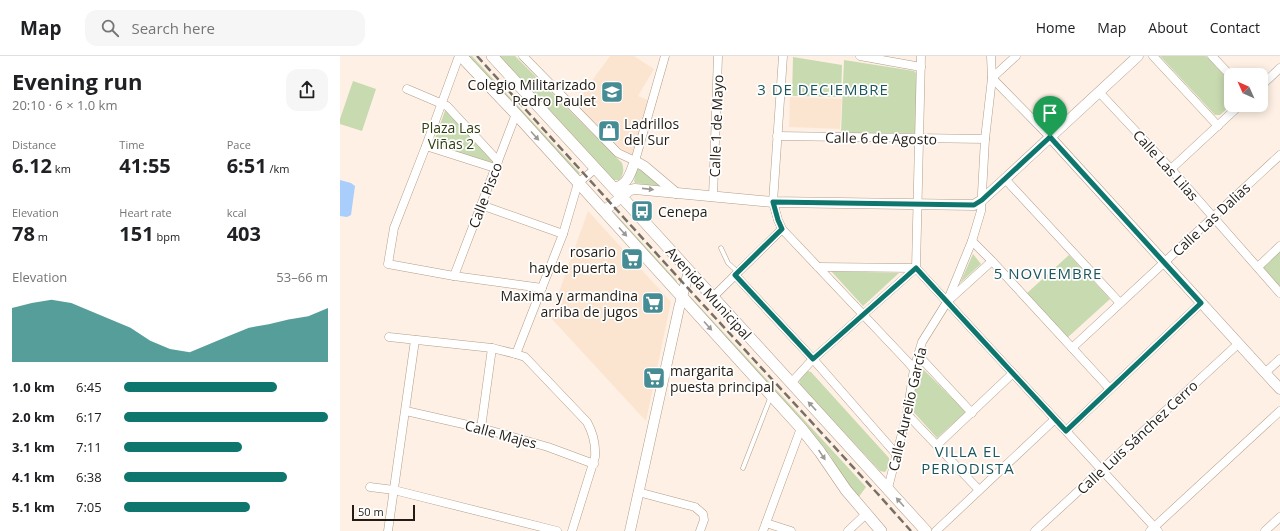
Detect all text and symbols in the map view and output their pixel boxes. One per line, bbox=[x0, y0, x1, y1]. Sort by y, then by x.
search box bbox=[85, 10, 365, 46]
text: Map bbox=[20, 15, 61, 41]
icon: search bbox=[99, 17, 121, 39]
text: Search here bbox=[131, 18, 215, 38]
text: Home bbox=[1036, 18, 1075, 37]
text: Map bbox=[1097, 18, 1126, 37]
text: About bbox=[1148, 18, 1188, 37]
text: Contact bbox=[1210, 18, 1260, 37]
text: Evening run bbox=[12, 66, 143, 96]
north arrow bbox=[1224, 68, 1268, 112]
map controls bbox=[1224, 68, 1268, 112]
button: share bbox=[286, 69, 328, 111]
street label: Calle 1 de Mayo bbox=[705, 74, 727, 178]
place label: Colegio Militarizado Pedro Paulet bbox=[468, 75, 596, 110]
school or university icon: Colegio Militarizado Pedro Paulet bbox=[599, 79, 625, 105]
district label: 3 DE DECIEMBRE bbox=[757, 79, 889, 99]
text: 20:10 · 6 × 1.0 km bbox=[12, 96, 117, 114]
pin bbox=[1033, 96, 1067, 137]
icon: arrive bbox=[1039, 102, 1061, 124]
place label: Ladrillos del Sur bbox=[624, 114, 679, 149]
park label: Plaza Las Viñas 2 bbox=[421, 118, 481, 153]
shop icon: Ladrillos del Sur bbox=[596, 118, 622, 144]
street label: Calle Las Lilas bbox=[1129, 125, 1203, 205]
street label: Calle 6 de Agosto bbox=[825, 128, 937, 148]
one-way arrow bbox=[531, 131, 540, 141]
text: Distance bbox=[12, 137, 56, 152]
text: Time bbox=[119, 137, 145, 152]
text: Pace bbox=[227, 137, 251, 152]
text: 6.12 bbox=[12, 152, 52, 179]
text: 41:55 bbox=[119, 152, 171, 179]
text: 6:51 bbox=[227, 152, 267, 179]
street label: Calle Pisco bbox=[464, 159, 506, 231]
text: km bbox=[52, 161, 71, 176]
text: /km bbox=[267, 161, 290, 176]
street label: Calle Las Dalias bbox=[1168, 178, 1254, 260]
one-way arrow bbox=[642, 186, 654, 193]
bus stop icon: Cenepa bbox=[629, 198, 655, 224]
place label: Cenepa bbox=[658, 202, 707, 221]
text: Elevation bbox=[12, 205, 59, 220]
text: Heart rate bbox=[119, 205, 172, 220]
text: kcal bbox=[227, 205, 247, 220]
text: 78 bbox=[12, 220, 35, 247]
text: 151 bbox=[119, 220, 154, 247]
text: 403 bbox=[227, 220, 261, 247]
one-way arrow bbox=[618, 227, 627, 237]
text: m bbox=[35, 229, 48, 244]
text: bpm bbox=[154, 229, 180, 244]
place label: rosario hayde puerta bbox=[529, 242, 616, 277]
street label: Avenida Municipal bbox=[662, 242, 756, 344]
supermarket icon: rosario hayde puerta bbox=[619, 246, 645, 272]
district label: 5 NOVIEMBRE bbox=[994, 263, 1102, 283]
text: Elevation bbox=[12, 268, 67, 286]
text: 53–66 m bbox=[276, 268, 328, 286]
place label: Maxima y armandina arriba de jugos bbox=[500, 286, 638, 321]
supermarket icon: Maxima y armandina arriba de jugos bbox=[640, 290, 666, 316]
one-way arrow bbox=[703, 321, 713, 331]
street label: Calle Aurelio García bbox=[883, 345, 931, 473]
place label: margarita puesta principal bbox=[670, 361, 775, 396]
supermarket icon: margarita puesta principal bbox=[641, 365, 667, 391]
street label: Calle Luis Sánchez Cerro bbox=[1072, 376, 1202, 498]
text: 1.0 km bbox=[12, 378, 55, 396]
text: 6:45 bbox=[76, 378, 102, 396]
one-way arrow bbox=[808, 401, 817, 411]
text: 2.0 km bbox=[12, 408, 55, 426]
text: 6:17 bbox=[76, 408, 102, 426]
street label: Calle Majes bbox=[463, 415, 539, 453]
text: 3.1 km bbox=[12, 438, 55, 456]
text: 7:11 bbox=[76, 438, 102, 456]
district label: VILLA EL PERIODISTA bbox=[921, 441, 1015, 478]
one-way arrow bbox=[818, 449, 826, 460]
text: 4.1 km bbox=[12, 468, 55, 486]
text: 6:38 bbox=[76, 468, 102, 486]
one-way arrow bbox=[896, 497, 905, 507]
text: 5.1 km bbox=[12, 498, 55, 516]
text: 7:05 bbox=[76, 498, 102, 516]
scale bar bbox=[352, 503, 415, 522]
text: 50 m bbox=[358, 504, 384, 519]

